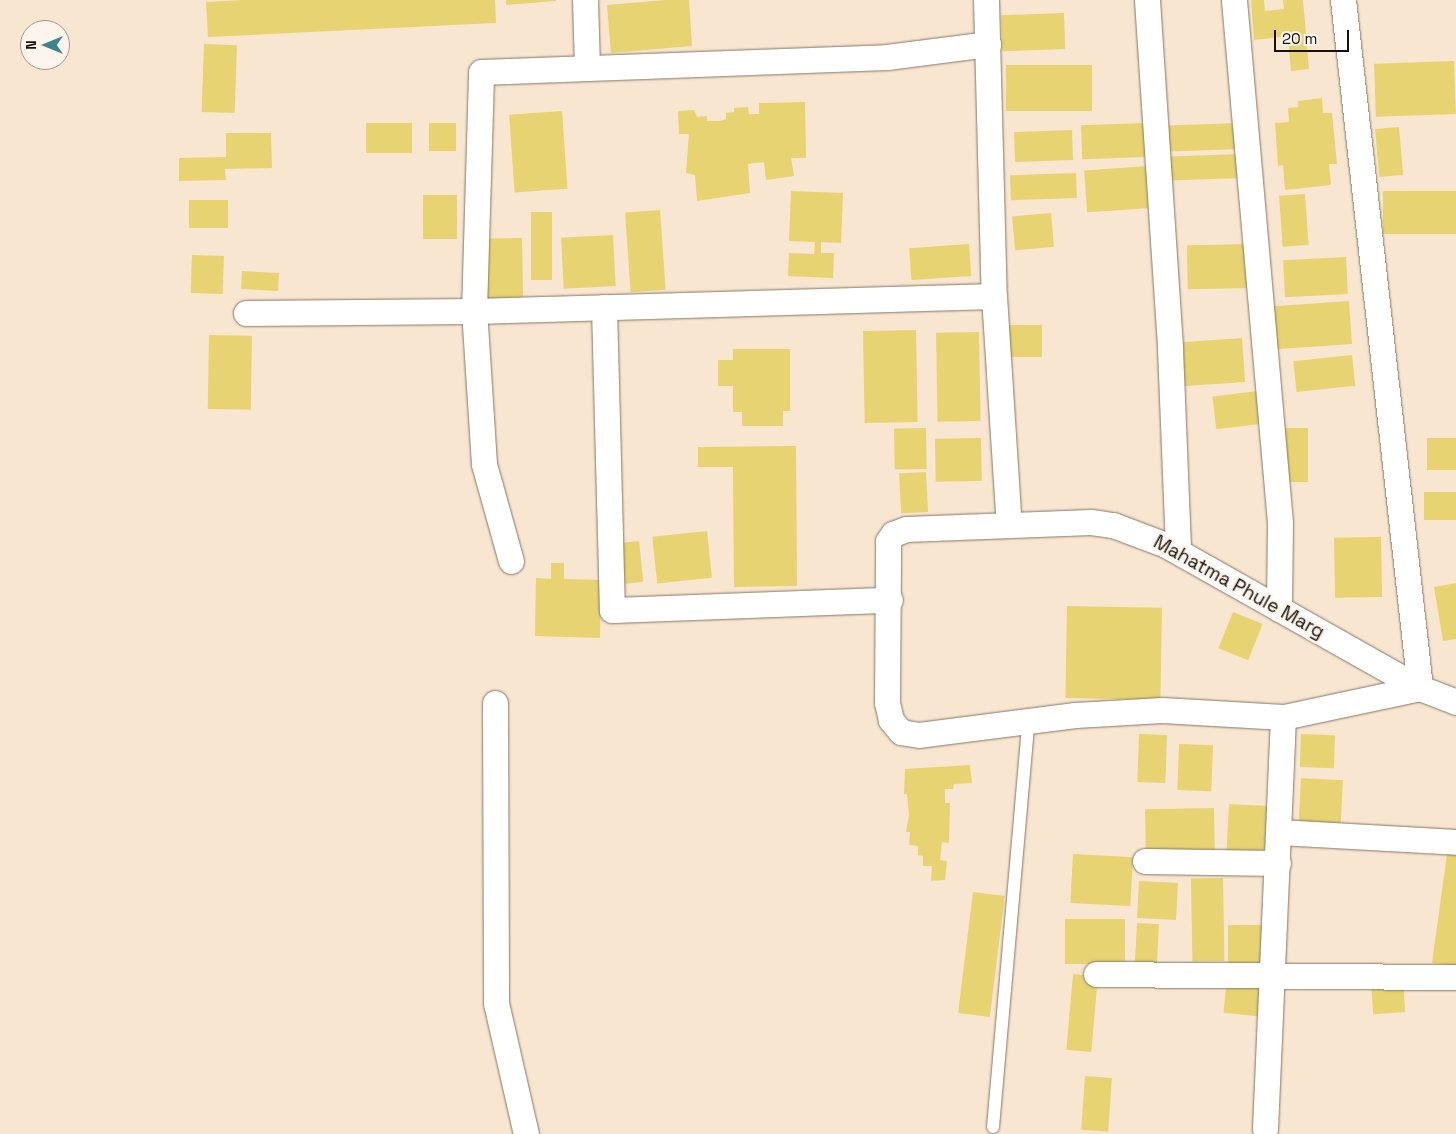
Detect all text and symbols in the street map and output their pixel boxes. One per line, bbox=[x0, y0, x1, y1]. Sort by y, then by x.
north arrow bbox=[20, 20, 70, 70]
scale bar bbox=[1276, 20, 1351, 52]
text: 20 m bbox=[1282, 29, 1317, 48]
text: N bbox=[22, 40, 40, 50]
street label: Mahatma Phule Marg bbox=[1150, 531, 1328, 643]

